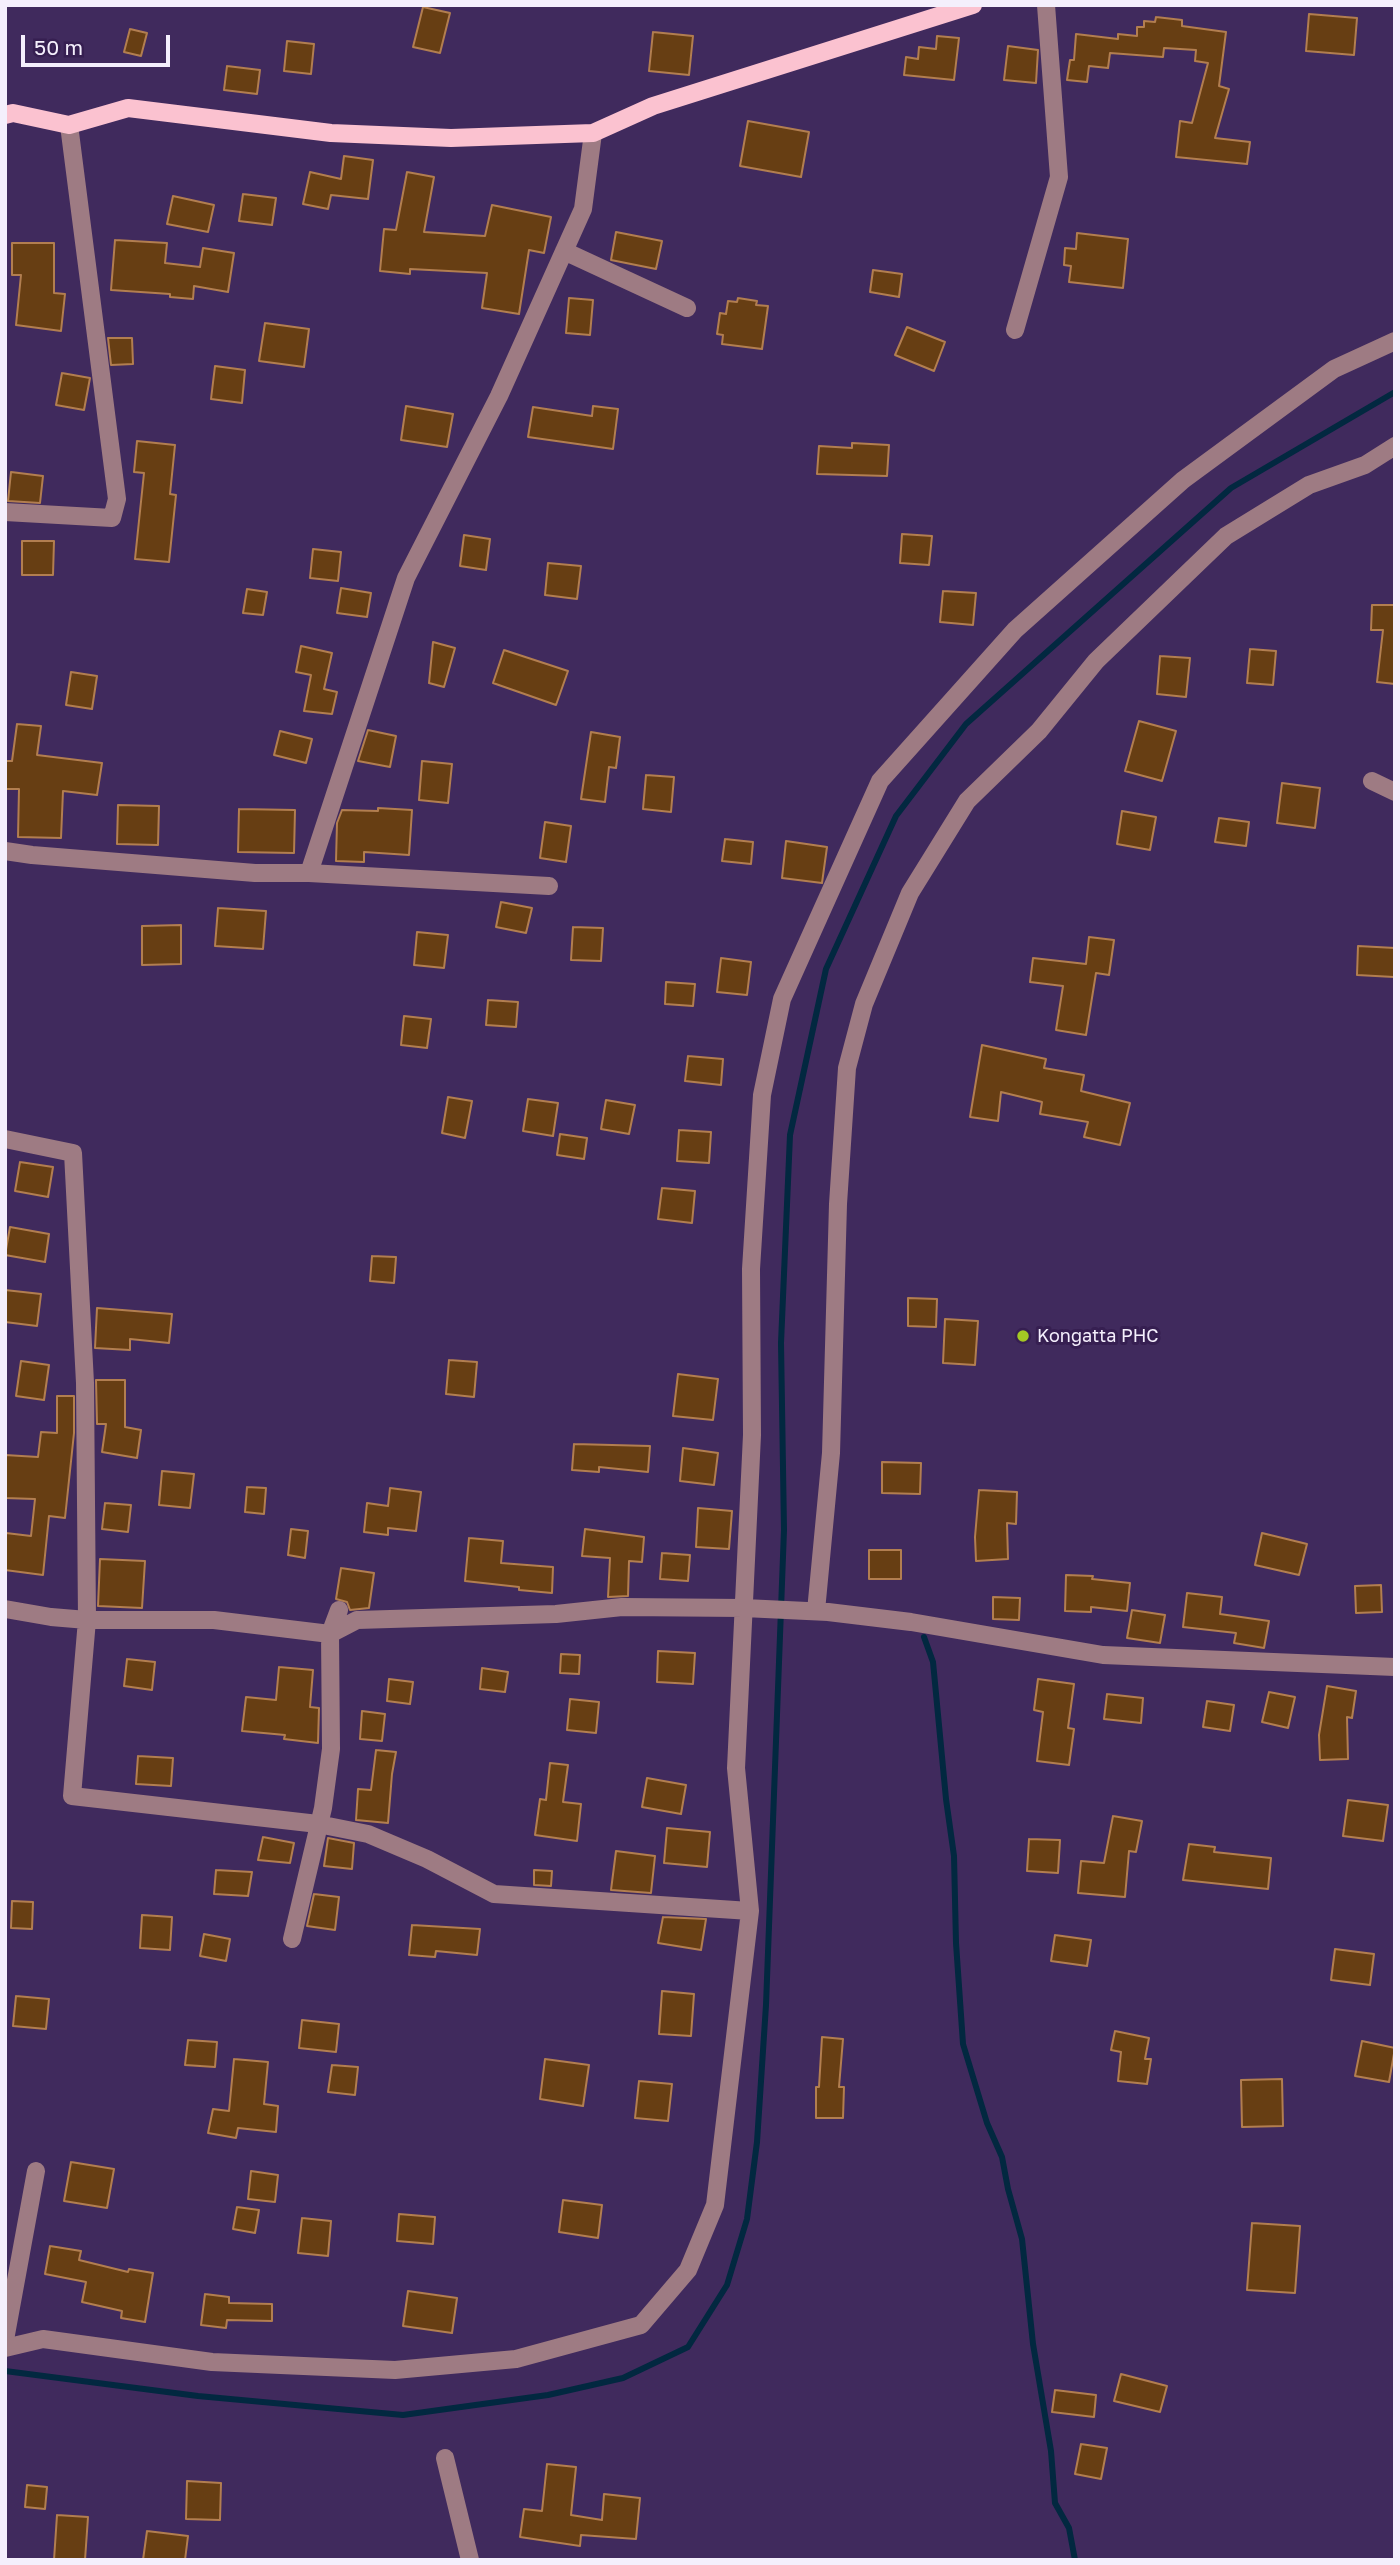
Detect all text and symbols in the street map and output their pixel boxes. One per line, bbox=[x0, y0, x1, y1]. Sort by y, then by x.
scale bar bbox=[24, 21, 173, 65]
text: 50 m bbox=[34, 34, 83, 60]
place label: Kongatta PHC bbox=[1037, 1325, 1159, 1347]
marker: Kongatta PHC bbox=[1015, 1328, 1031, 1344]

